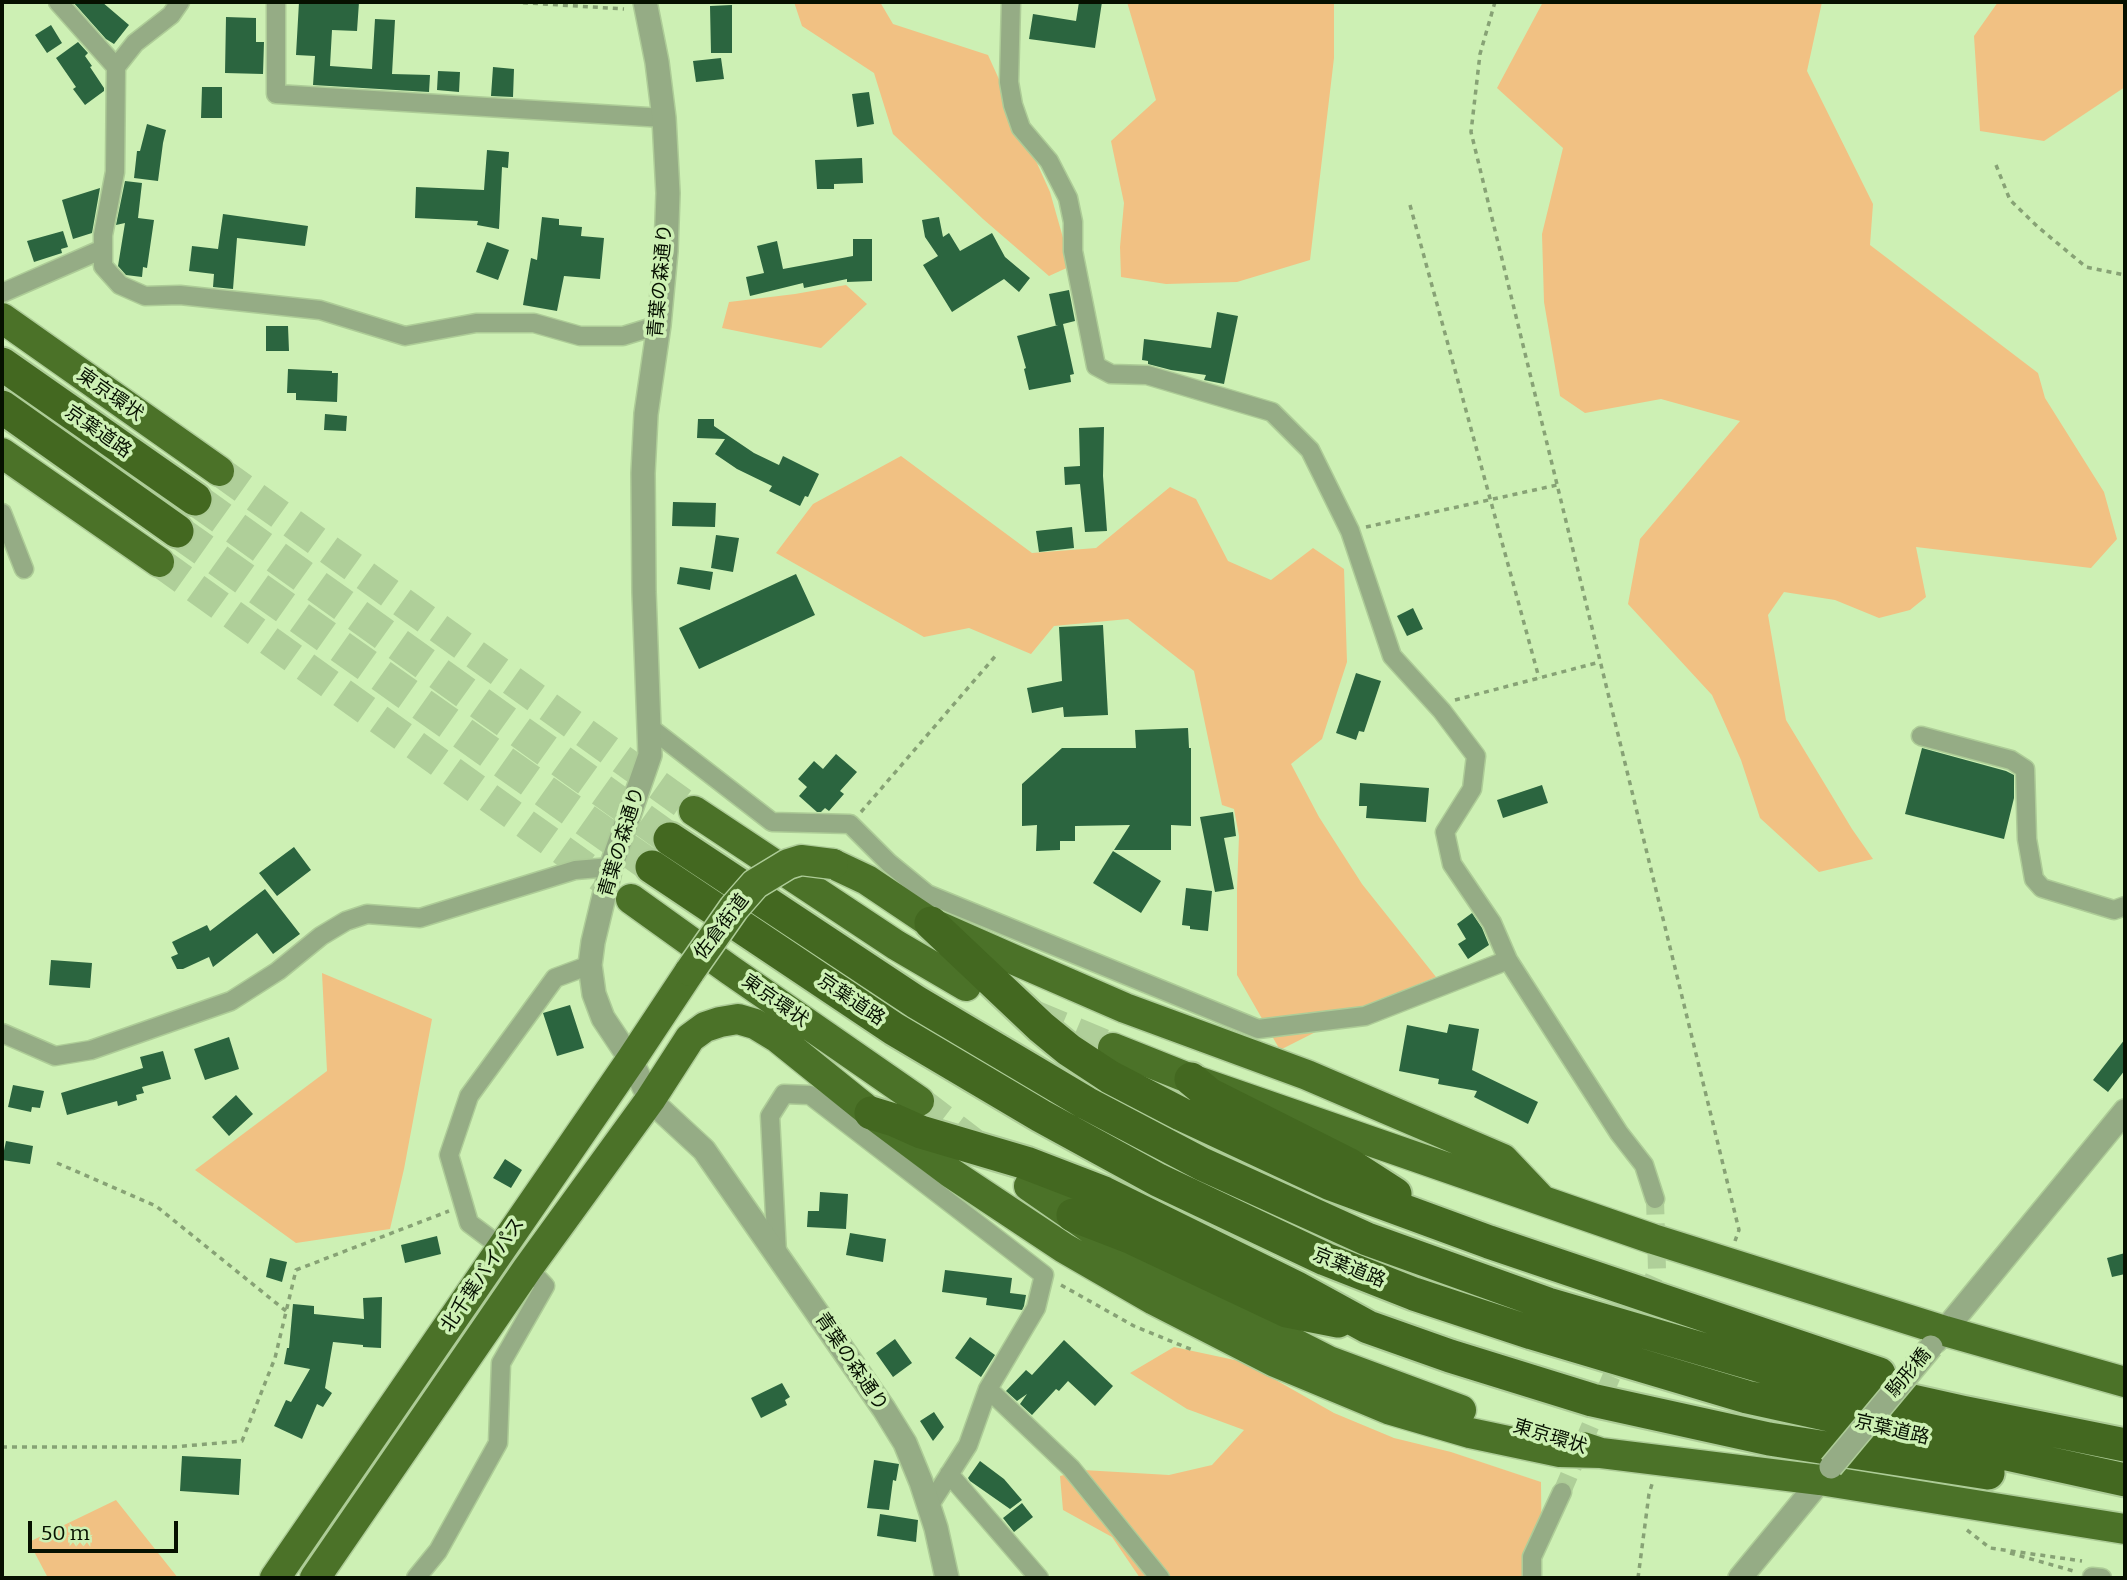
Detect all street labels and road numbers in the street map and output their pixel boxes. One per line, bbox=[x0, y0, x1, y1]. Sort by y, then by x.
street label: 青葉の森通り bbox=[645, 223, 677, 339]
street label: 東京環状 bbox=[72, 364, 148, 426]
street label: 京葉道路 bbox=[60, 401, 136, 463]
street label: 青葉の森通り bbox=[594, 784, 650, 900]
street label: 佐倉街道 bbox=[690, 890, 754, 964]
street label: 京葉道路 bbox=[813, 969, 889, 1031]
street label: 東京環状 bbox=[737, 970, 813, 1032]
street label: 北千葉バイパス bbox=[436, 1213, 530, 1337]
street label: 京葉道路 bbox=[1309, 1243, 1389, 1293]
street label: 青葉の森通り bbox=[810, 1308, 892, 1416]
street label: 駒形橋 bbox=[1882, 1344, 1936, 1402]
street label: 京葉道路 bbox=[1852, 1410, 1932, 1450]
street label: 東京環状 bbox=[1510, 1415, 1590, 1459]

